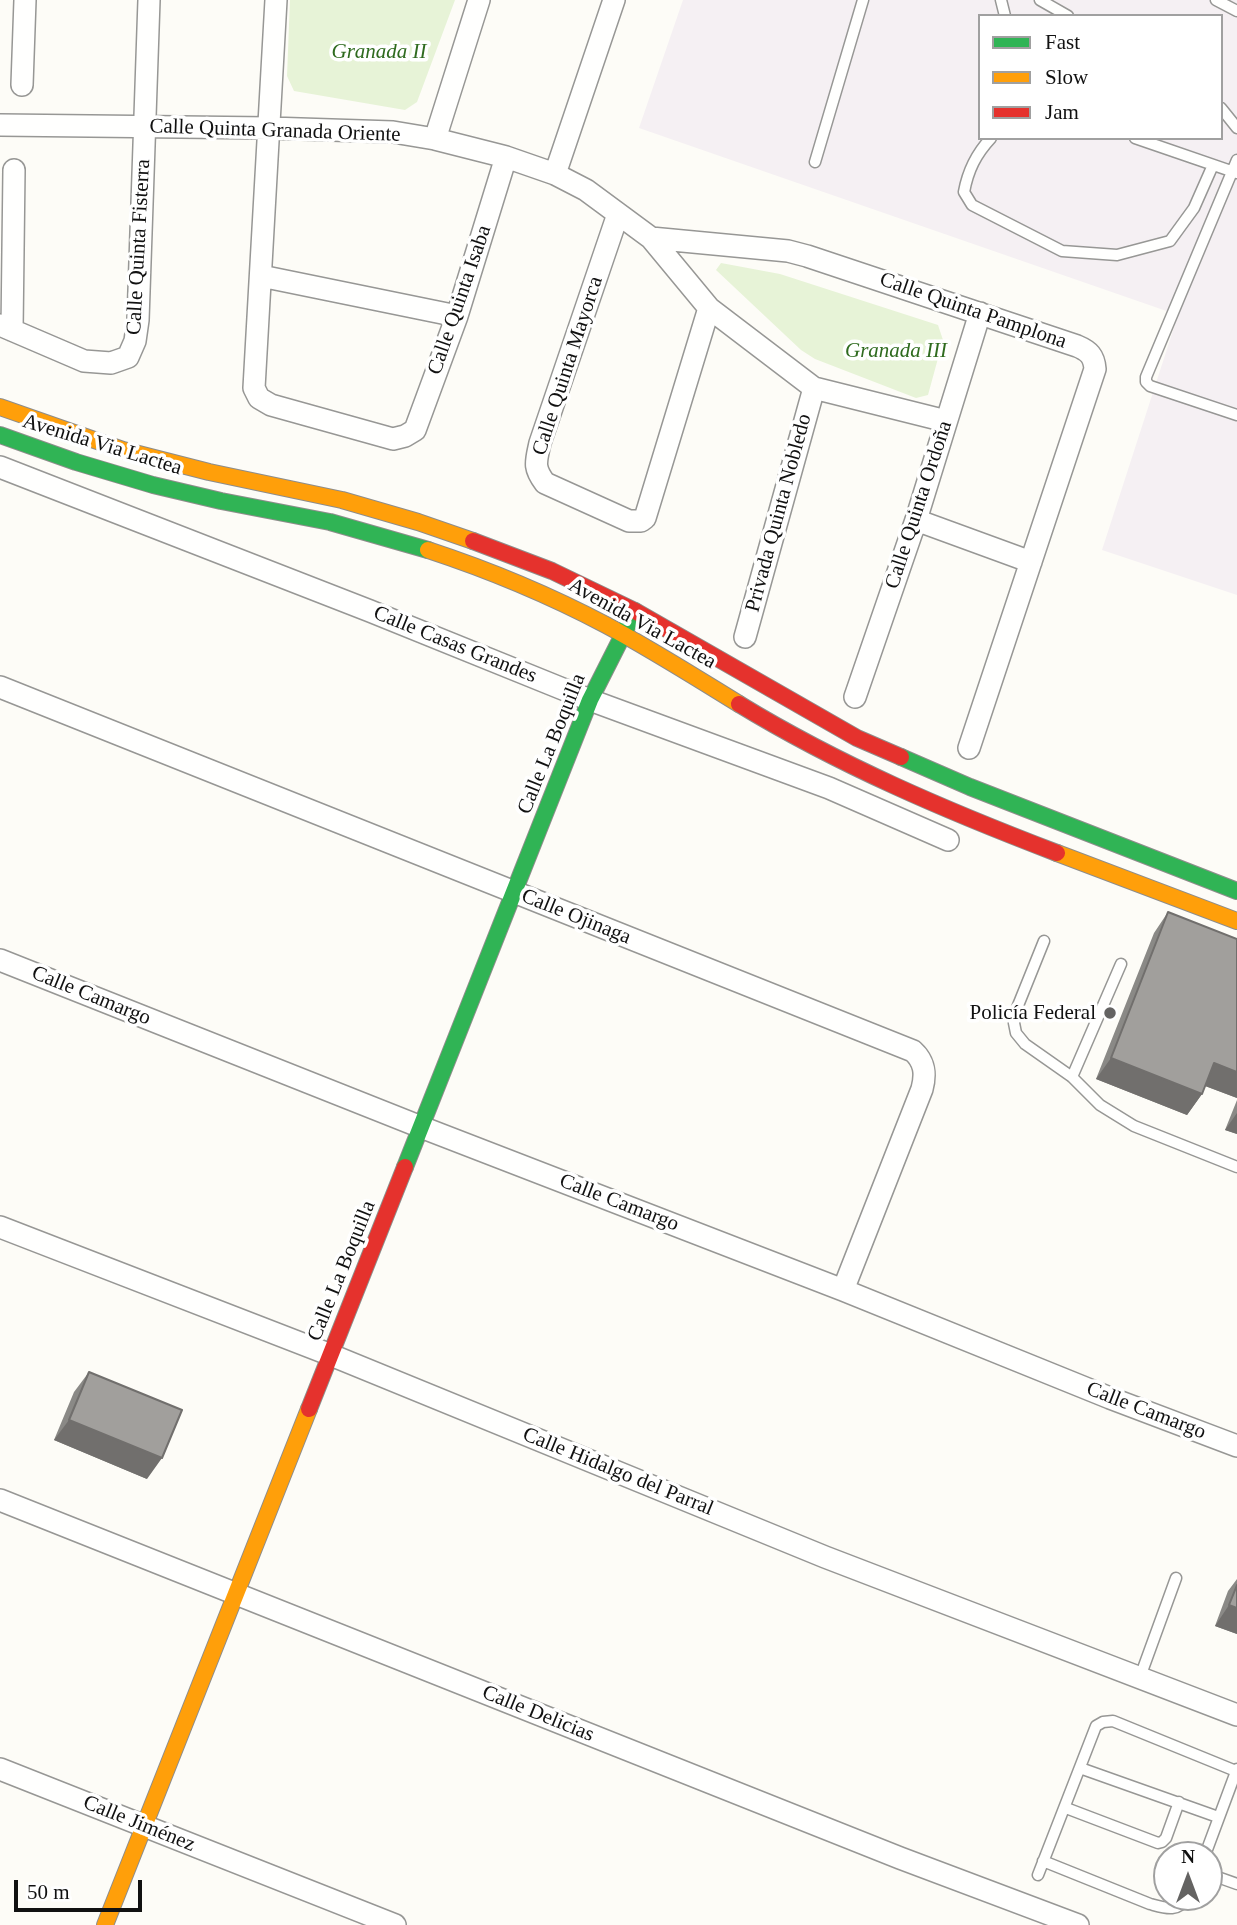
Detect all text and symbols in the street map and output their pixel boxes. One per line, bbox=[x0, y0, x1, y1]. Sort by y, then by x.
legend bbox=[978, 14, 1223, 140]
text: Fast bbox=[1045, 30, 1080, 54]
park label: Granada II bbox=[331, 39, 427, 65]
text: Slow bbox=[1045, 65, 1088, 89]
text: Jam bbox=[1045, 100, 1079, 124]
street label: Calle Quinta Granada Oriente bbox=[149, 114, 401, 148]
street label: Calle Quinta Fisterra bbox=[122, 158, 156, 336]
street label: Calle Quinta Isaba bbox=[423, 222, 497, 378]
street label: Calle Quinta Pamplona bbox=[876, 267, 1070, 355]
street label: Calle Quinta Mayorca bbox=[527, 273, 609, 459]
park label: Granada III bbox=[845, 338, 947, 364]
street label: Avenida Via Lactea bbox=[19, 409, 185, 481]
street label: Privada Quinta Nobledo bbox=[740, 411, 818, 615]
street label: Calle Quinta Ordoña bbox=[880, 418, 958, 592]
street label: Avenida Via Lactea bbox=[564, 573, 720, 675]
street label: Calle Casas Grandes bbox=[370, 601, 540, 689]
street label: Calle La Boquilla bbox=[512, 670, 592, 818]
street label: Calle Ojinaga bbox=[517, 884, 635, 950]
street label: Calle Camargo bbox=[28, 961, 154, 1031]
place label: Policía Federal bbox=[969, 1000, 1096, 1026]
marker: Policía Federal bbox=[1102, 1005, 1118, 1021]
street label: Calle Camargo bbox=[556, 1169, 682, 1237]
street label: Calle La Boquilla bbox=[302, 1197, 382, 1345]
street label: Calle Camargo bbox=[1083, 1377, 1209, 1445]
street label: Calle Hidalgo del Parral bbox=[519, 1422, 717, 1522]
street label: Calle Delicias bbox=[478, 1680, 598, 1748]
street label: Calle Jiménez bbox=[79, 1790, 199, 1858]
north arrow bbox=[1153, 1841, 1223, 1911]
text: N bbox=[1181, 1846, 1195, 1867]
scale bar bbox=[18, 1866, 145, 1910]
text: 50 m bbox=[27, 1880, 70, 1904]

